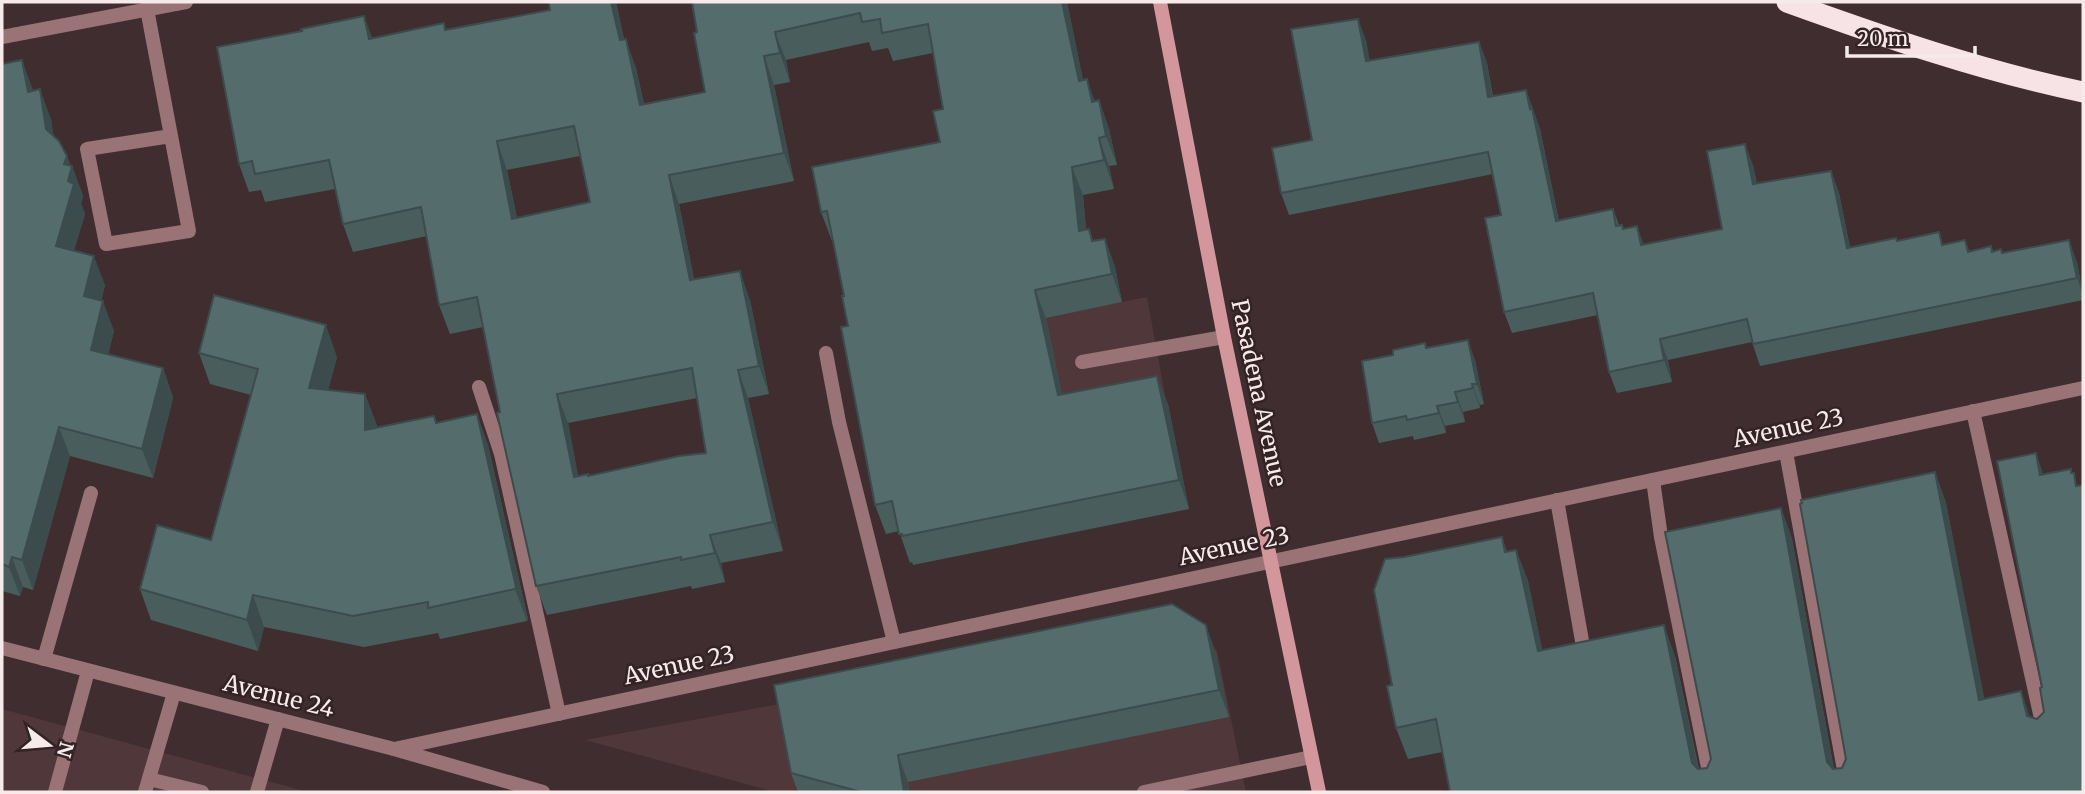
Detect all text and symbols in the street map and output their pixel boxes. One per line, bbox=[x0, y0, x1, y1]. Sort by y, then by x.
scale bar bbox=[1847, 14, 1975, 58]
text: 20 m bbox=[1857, 25, 1909, 52]
street label: Pasadena Avenue bbox=[1225, 297, 1294, 489]
street label: Avenue 23 bbox=[1729, 402, 1846, 454]
street label: Avenue 23 bbox=[1175, 520, 1292, 572]
street label: Avenue 23 bbox=[620, 639, 737, 691]
street label: Avenue 24 bbox=[220, 667, 338, 723]
north arrow bbox=[14, 710, 84, 780]
text: N bbox=[52, 739, 79, 760]

